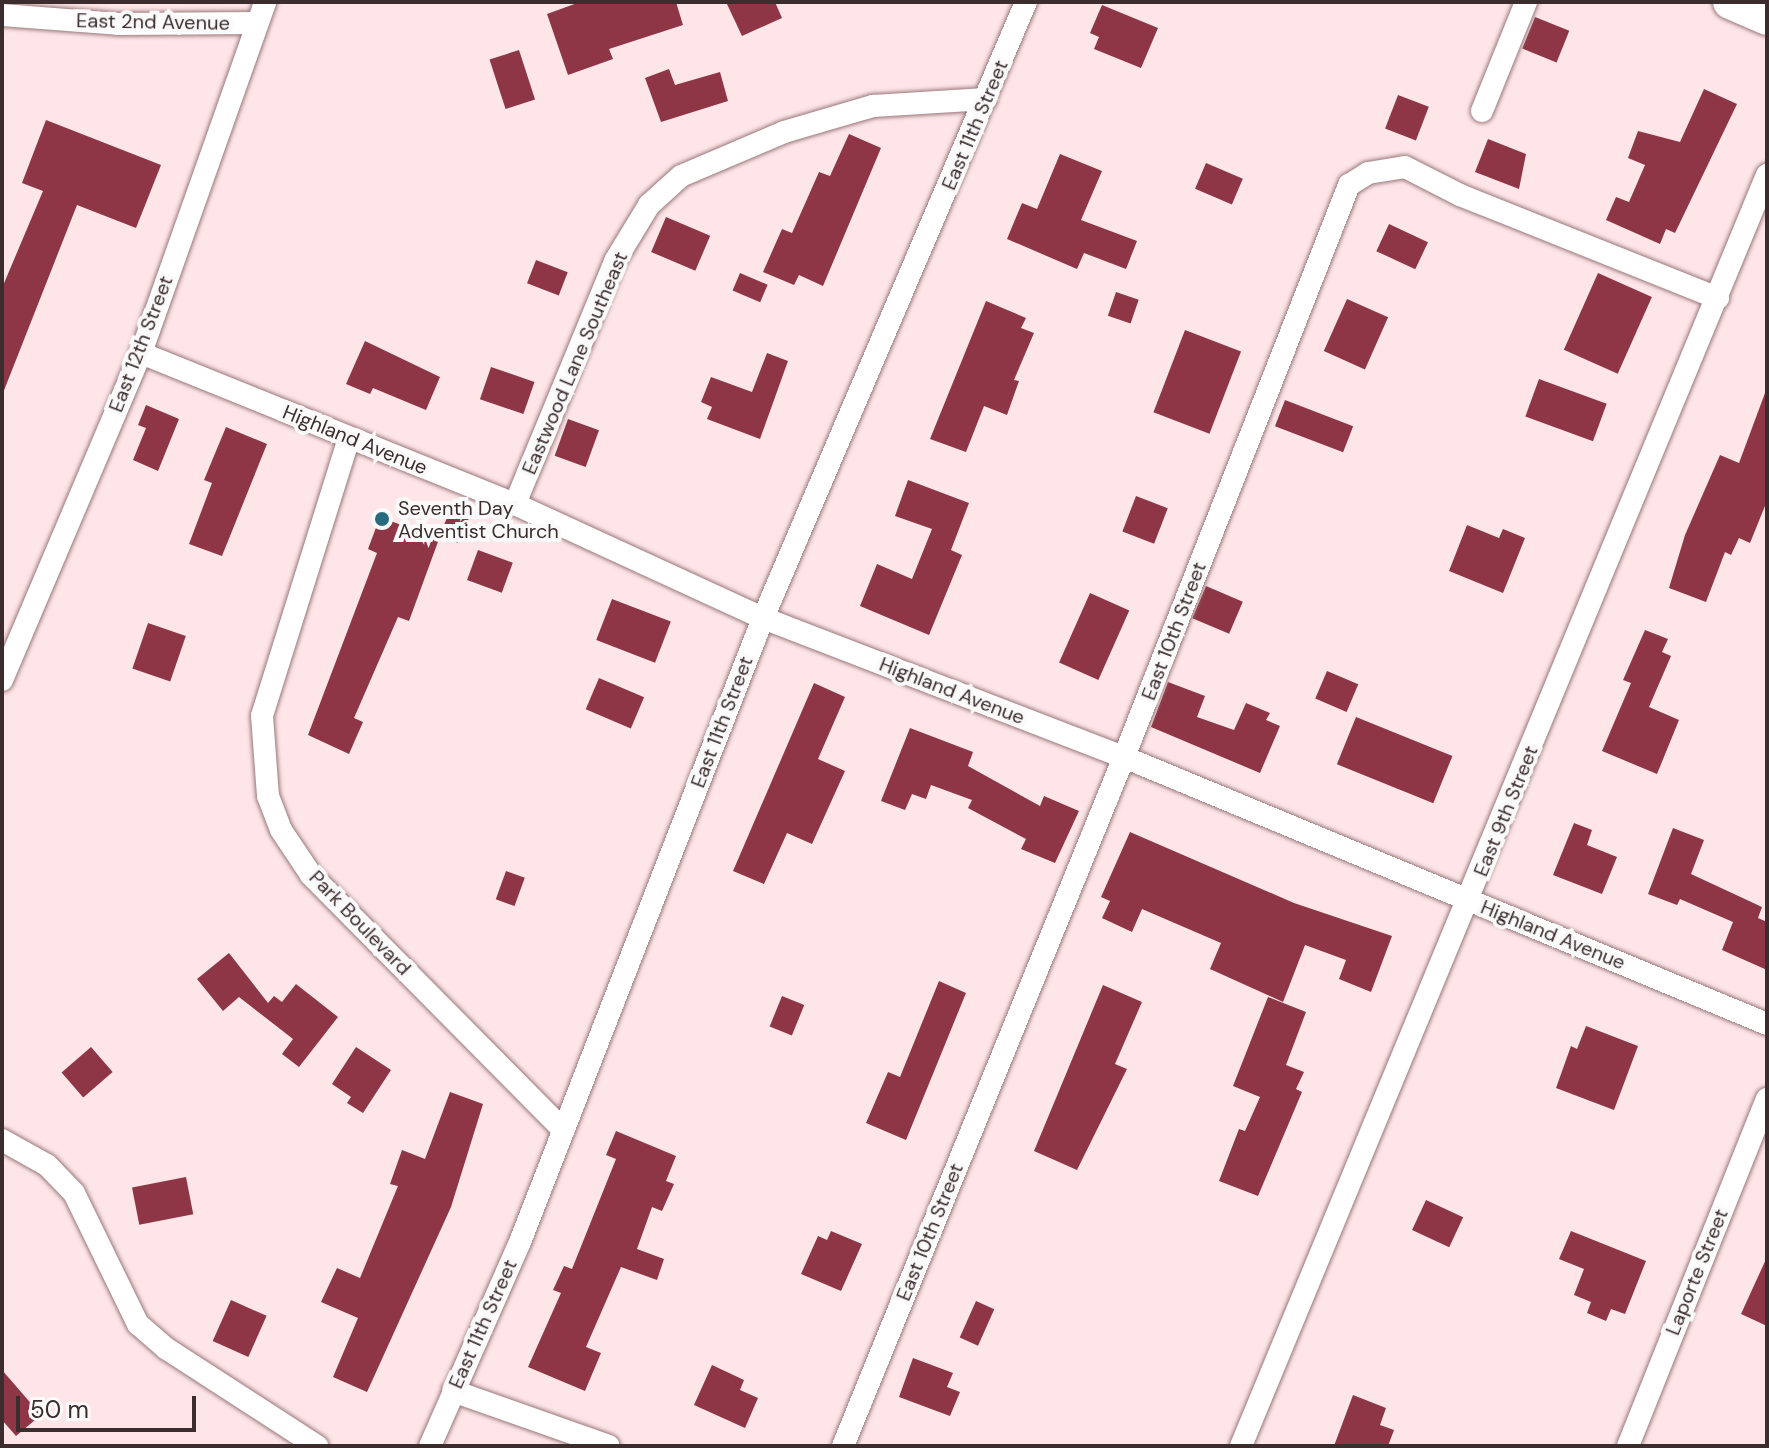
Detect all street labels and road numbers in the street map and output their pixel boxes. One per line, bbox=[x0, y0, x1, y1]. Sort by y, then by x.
street label: East 2nd Avenue bbox=[76, 9, 230, 35]
street label: East 11th Street bbox=[937, 56, 1013, 194]
street label: Eastwood Lane Southeast bbox=[517, 248, 633, 478]
street label: East 12th Street bbox=[104, 272, 178, 416]
street label: Highland Avenue bbox=[279, 400, 431, 480]
street label: East 10th Street bbox=[1137, 558, 1211, 704]
street label: Highland Avenue bbox=[876, 652, 1028, 730]
street label: East 11th Street bbox=[686, 653, 758, 791]
street label: East 9th Street bbox=[1469, 742, 1543, 880]
street label: Park Boulevard bbox=[304, 866, 416, 980]
street label: Highland Avenue bbox=[1477, 895, 1629, 975]
street label: East 10th Street bbox=[891, 1160, 969, 1304]
street label: Laporte Street bbox=[1661, 1205, 1733, 1339]
street label: East 11th Street bbox=[444, 1256, 522, 1392]

